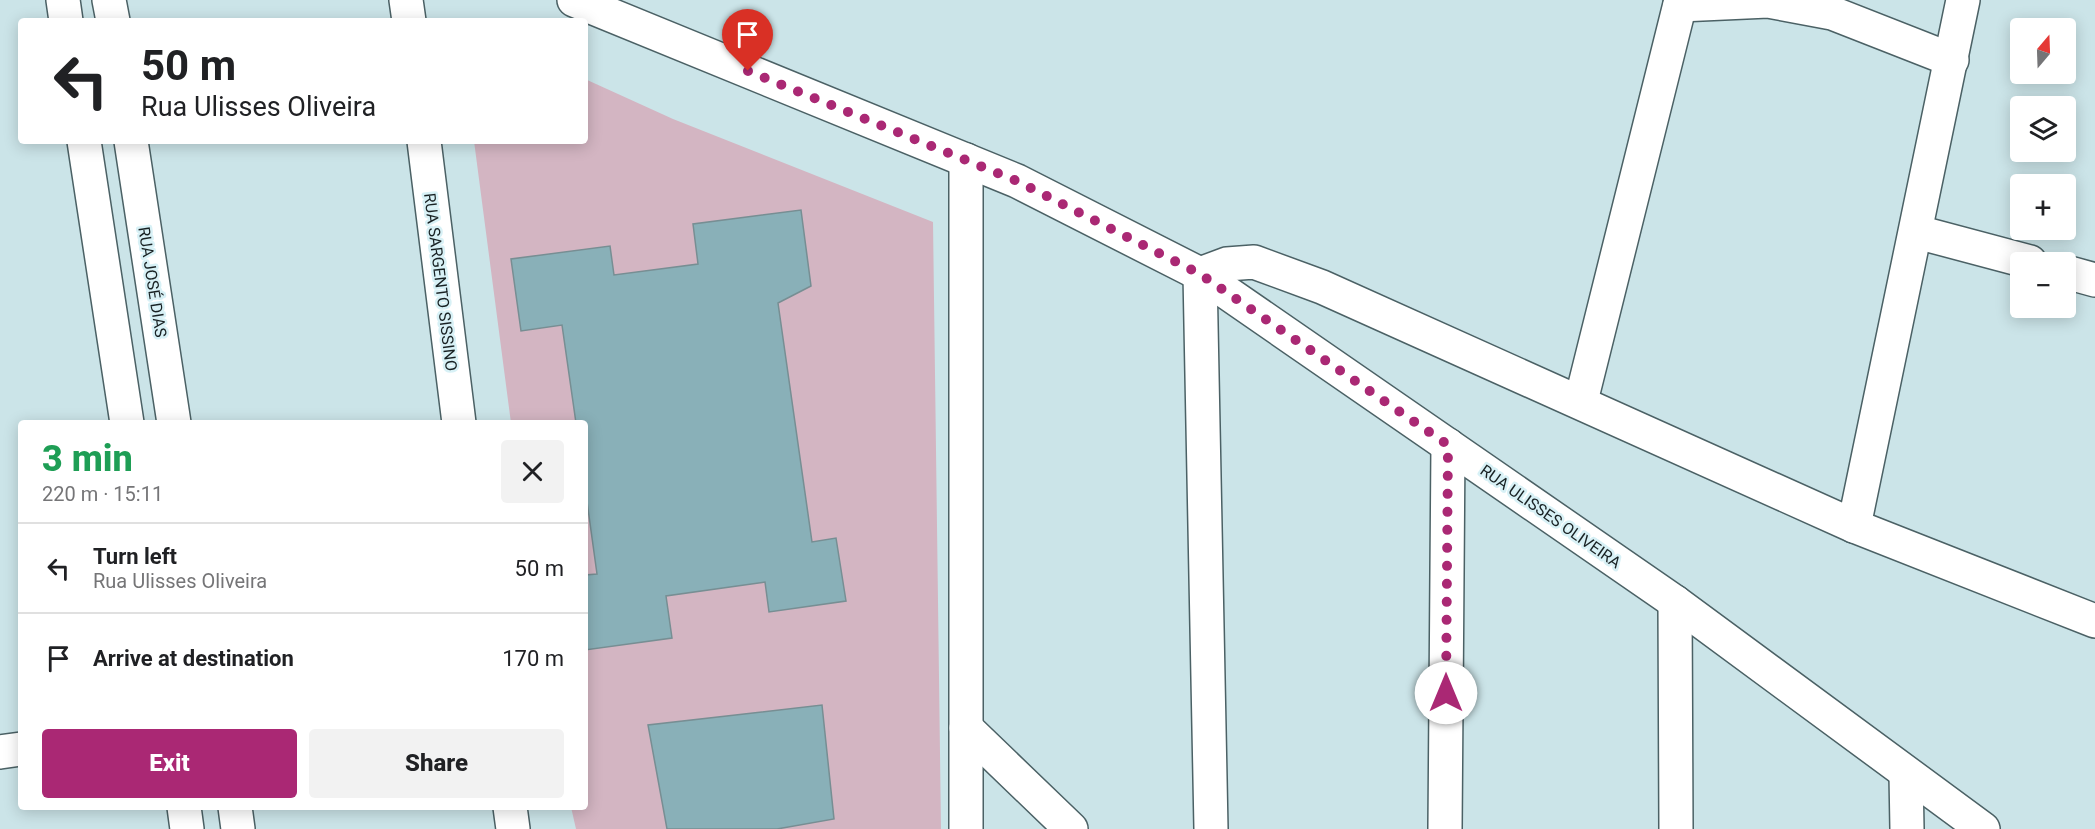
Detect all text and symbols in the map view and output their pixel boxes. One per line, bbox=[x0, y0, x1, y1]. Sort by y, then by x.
pin bbox=[722, 9, 773, 71]
icon: arrive bbox=[731, 18, 764, 51]
north arrow bbox=[2010, 18, 2076, 84]
map controls bbox=[2010, 18, 2076, 318]
text: 50 m bbox=[141, 41, 236, 90]
icon: left bbox=[42, 42, 120, 120]
text: Rua Ulisses Oliveira bbox=[141, 91, 376, 123]
button: layers bbox=[2010, 96, 2076, 162]
button: + bbox=[2010, 174, 2076, 240]
street label: RUA SARGENTO SISSINO bbox=[420, 192, 461, 372]
street label: RUA JOSÉ DIAS bbox=[134, 225, 171, 339]
button: − bbox=[2010, 252, 2076, 318]
text: 3 min bbox=[42, 438, 133, 480]
button: close bbox=[501, 440, 564, 503]
street label: RUA ULISSES OLIVEIRA bbox=[1477, 461, 1625, 572]
text: 220 m · 15:11 bbox=[42, 482, 163, 506]
text: Turn left bbox=[93, 544, 177, 569]
icon: left bbox=[42, 552, 75, 585]
text: 50 m bbox=[515, 556, 564, 581]
text: Rua Ulisses Oliveira bbox=[93, 569, 267, 593]
icon: arrive bbox=[42, 642, 75, 675]
text: Arrive at destination bbox=[93, 646, 294, 671]
text: 170 m bbox=[502, 646, 564, 671]
position arrow bbox=[1414, 661, 1478, 725]
button: Exit bbox=[42, 729, 297, 798]
button: Share bbox=[309, 729, 564, 798]

